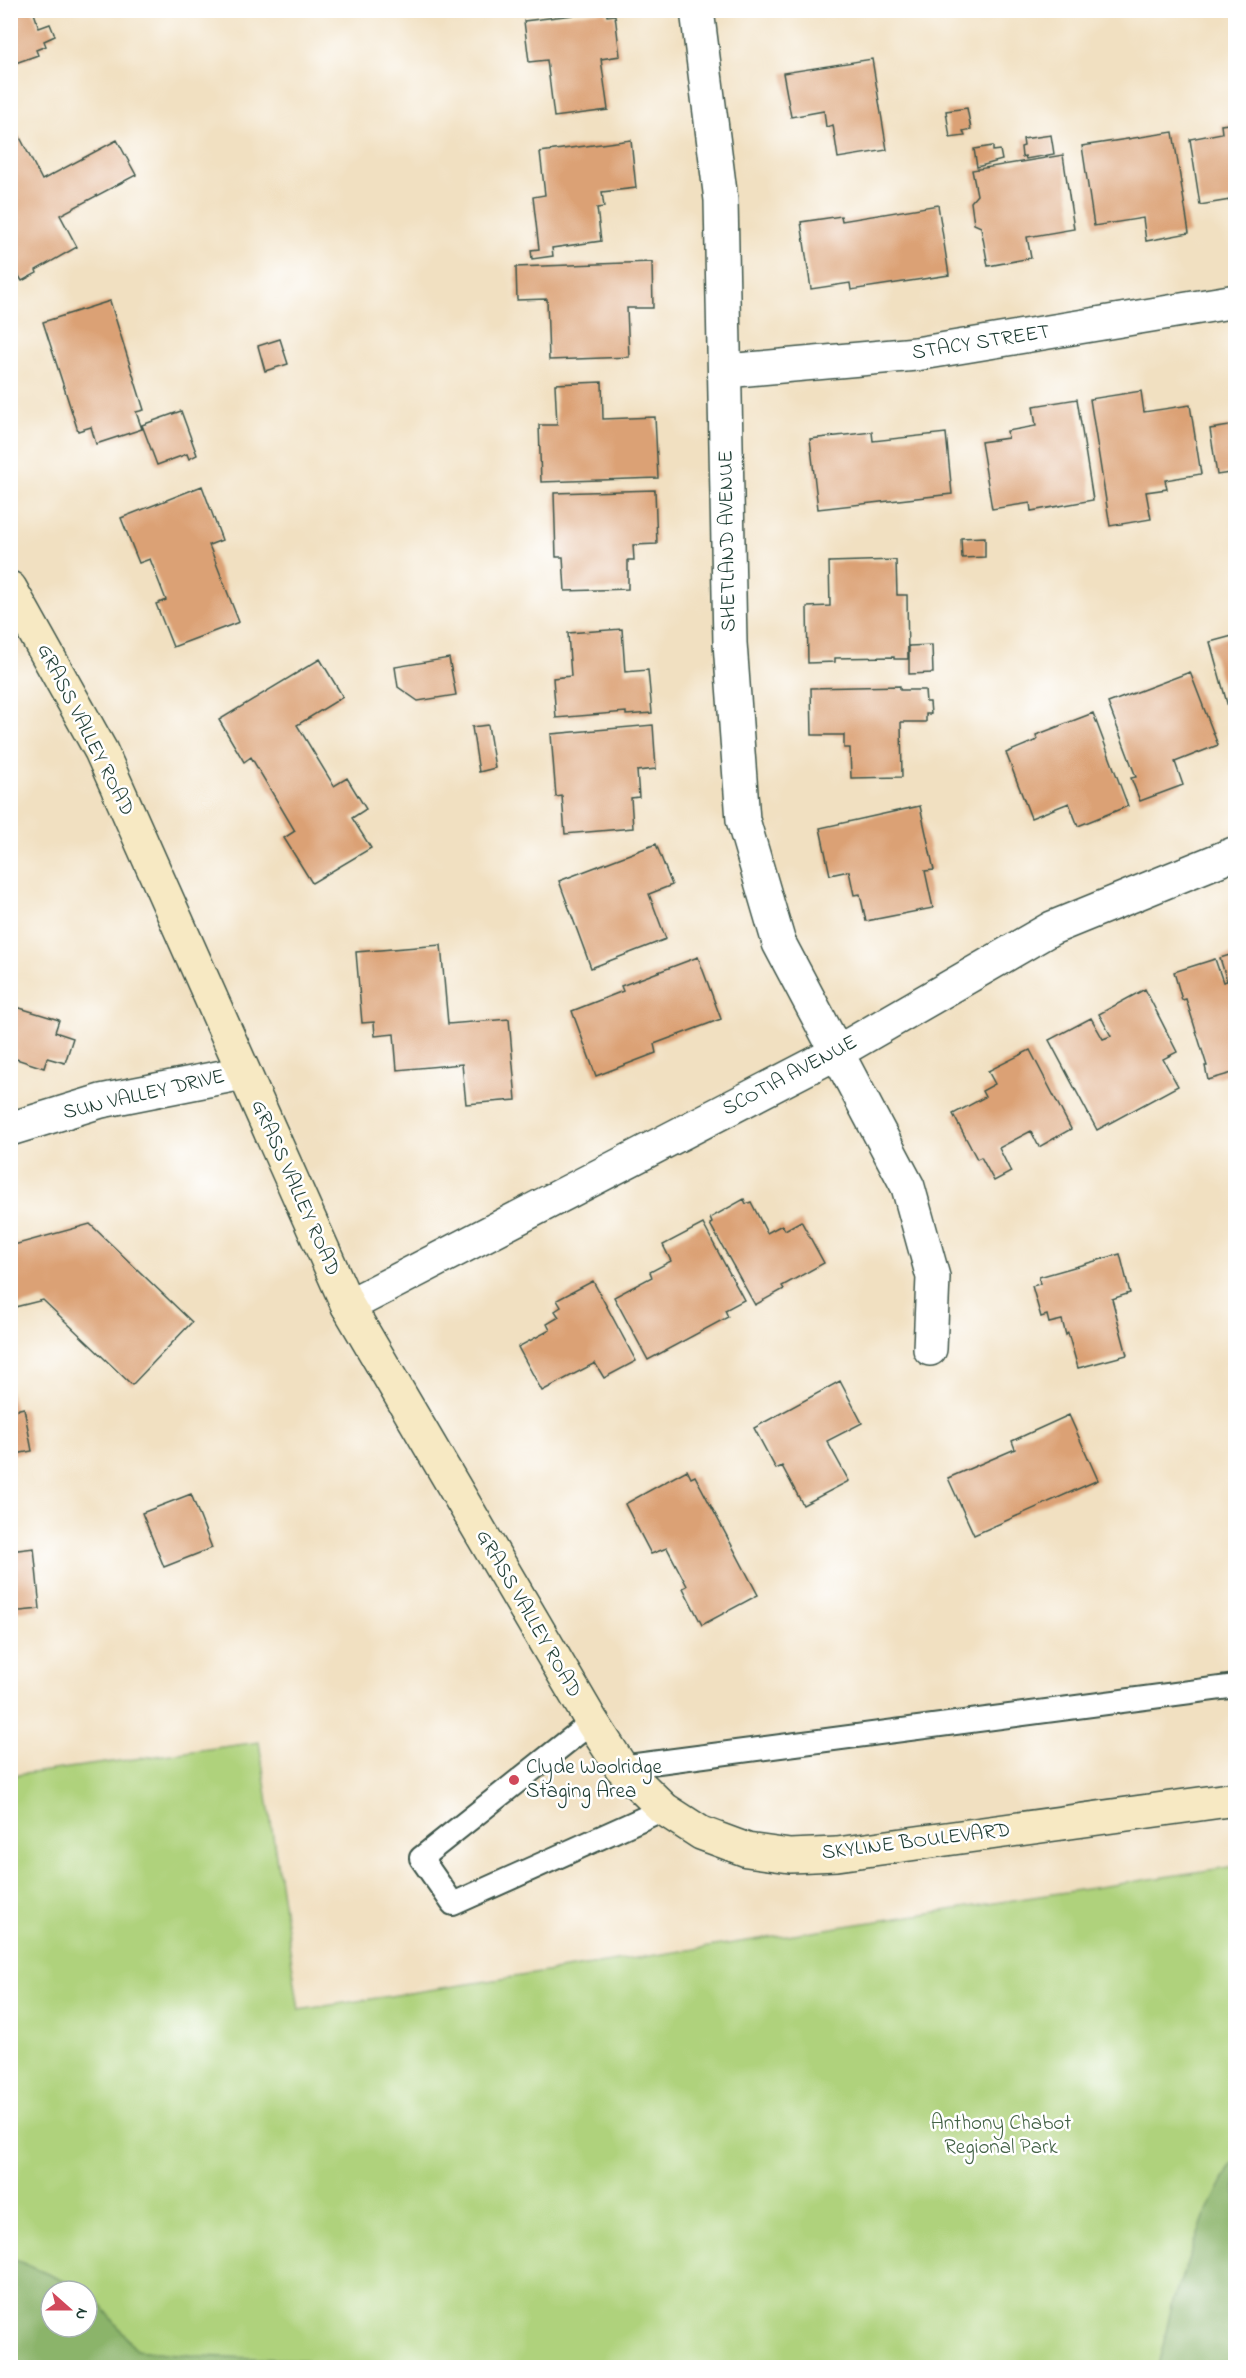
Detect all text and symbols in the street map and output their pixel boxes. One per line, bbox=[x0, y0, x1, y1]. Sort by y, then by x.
street label: STACY STREET bbox=[910, 317, 1052, 369]
street label: SHETLAND AVENUE bbox=[711, 450, 745, 632]
street label: GRASS VALLEY ROAD bbox=[29, 639, 141, 821]
street label: SCOTIA AVENUE bbox=[717, 1028, 863, 1124]
street label: SUN VALLEY DRIVE bbox=[60, 1062, 228, 1128]
street label: GRASS VALLEY ROAD bbox=[243, 1095, 347, 1281]
street label: GRASS VALLEY ROAD bbox=[468, 1524, 588, 1704]
place label: Clyde Woolridge Staging Area bbox=[526, 1753, 662, 1809]
marker: Clyde Woolridge Staging Area bbox=[507, 1773, 521, 1787]
street label: SKYLINE BOULEVARD bbox=[820, 1816, 1012, 1868]
park label: Anthony Chabot Regional Park bbox=[931, 2109, 1071, 2165]
north arrow bbox=[39, 2279, 99, 2339]
text: N bbox=[68, 2304, 94, 2323]

